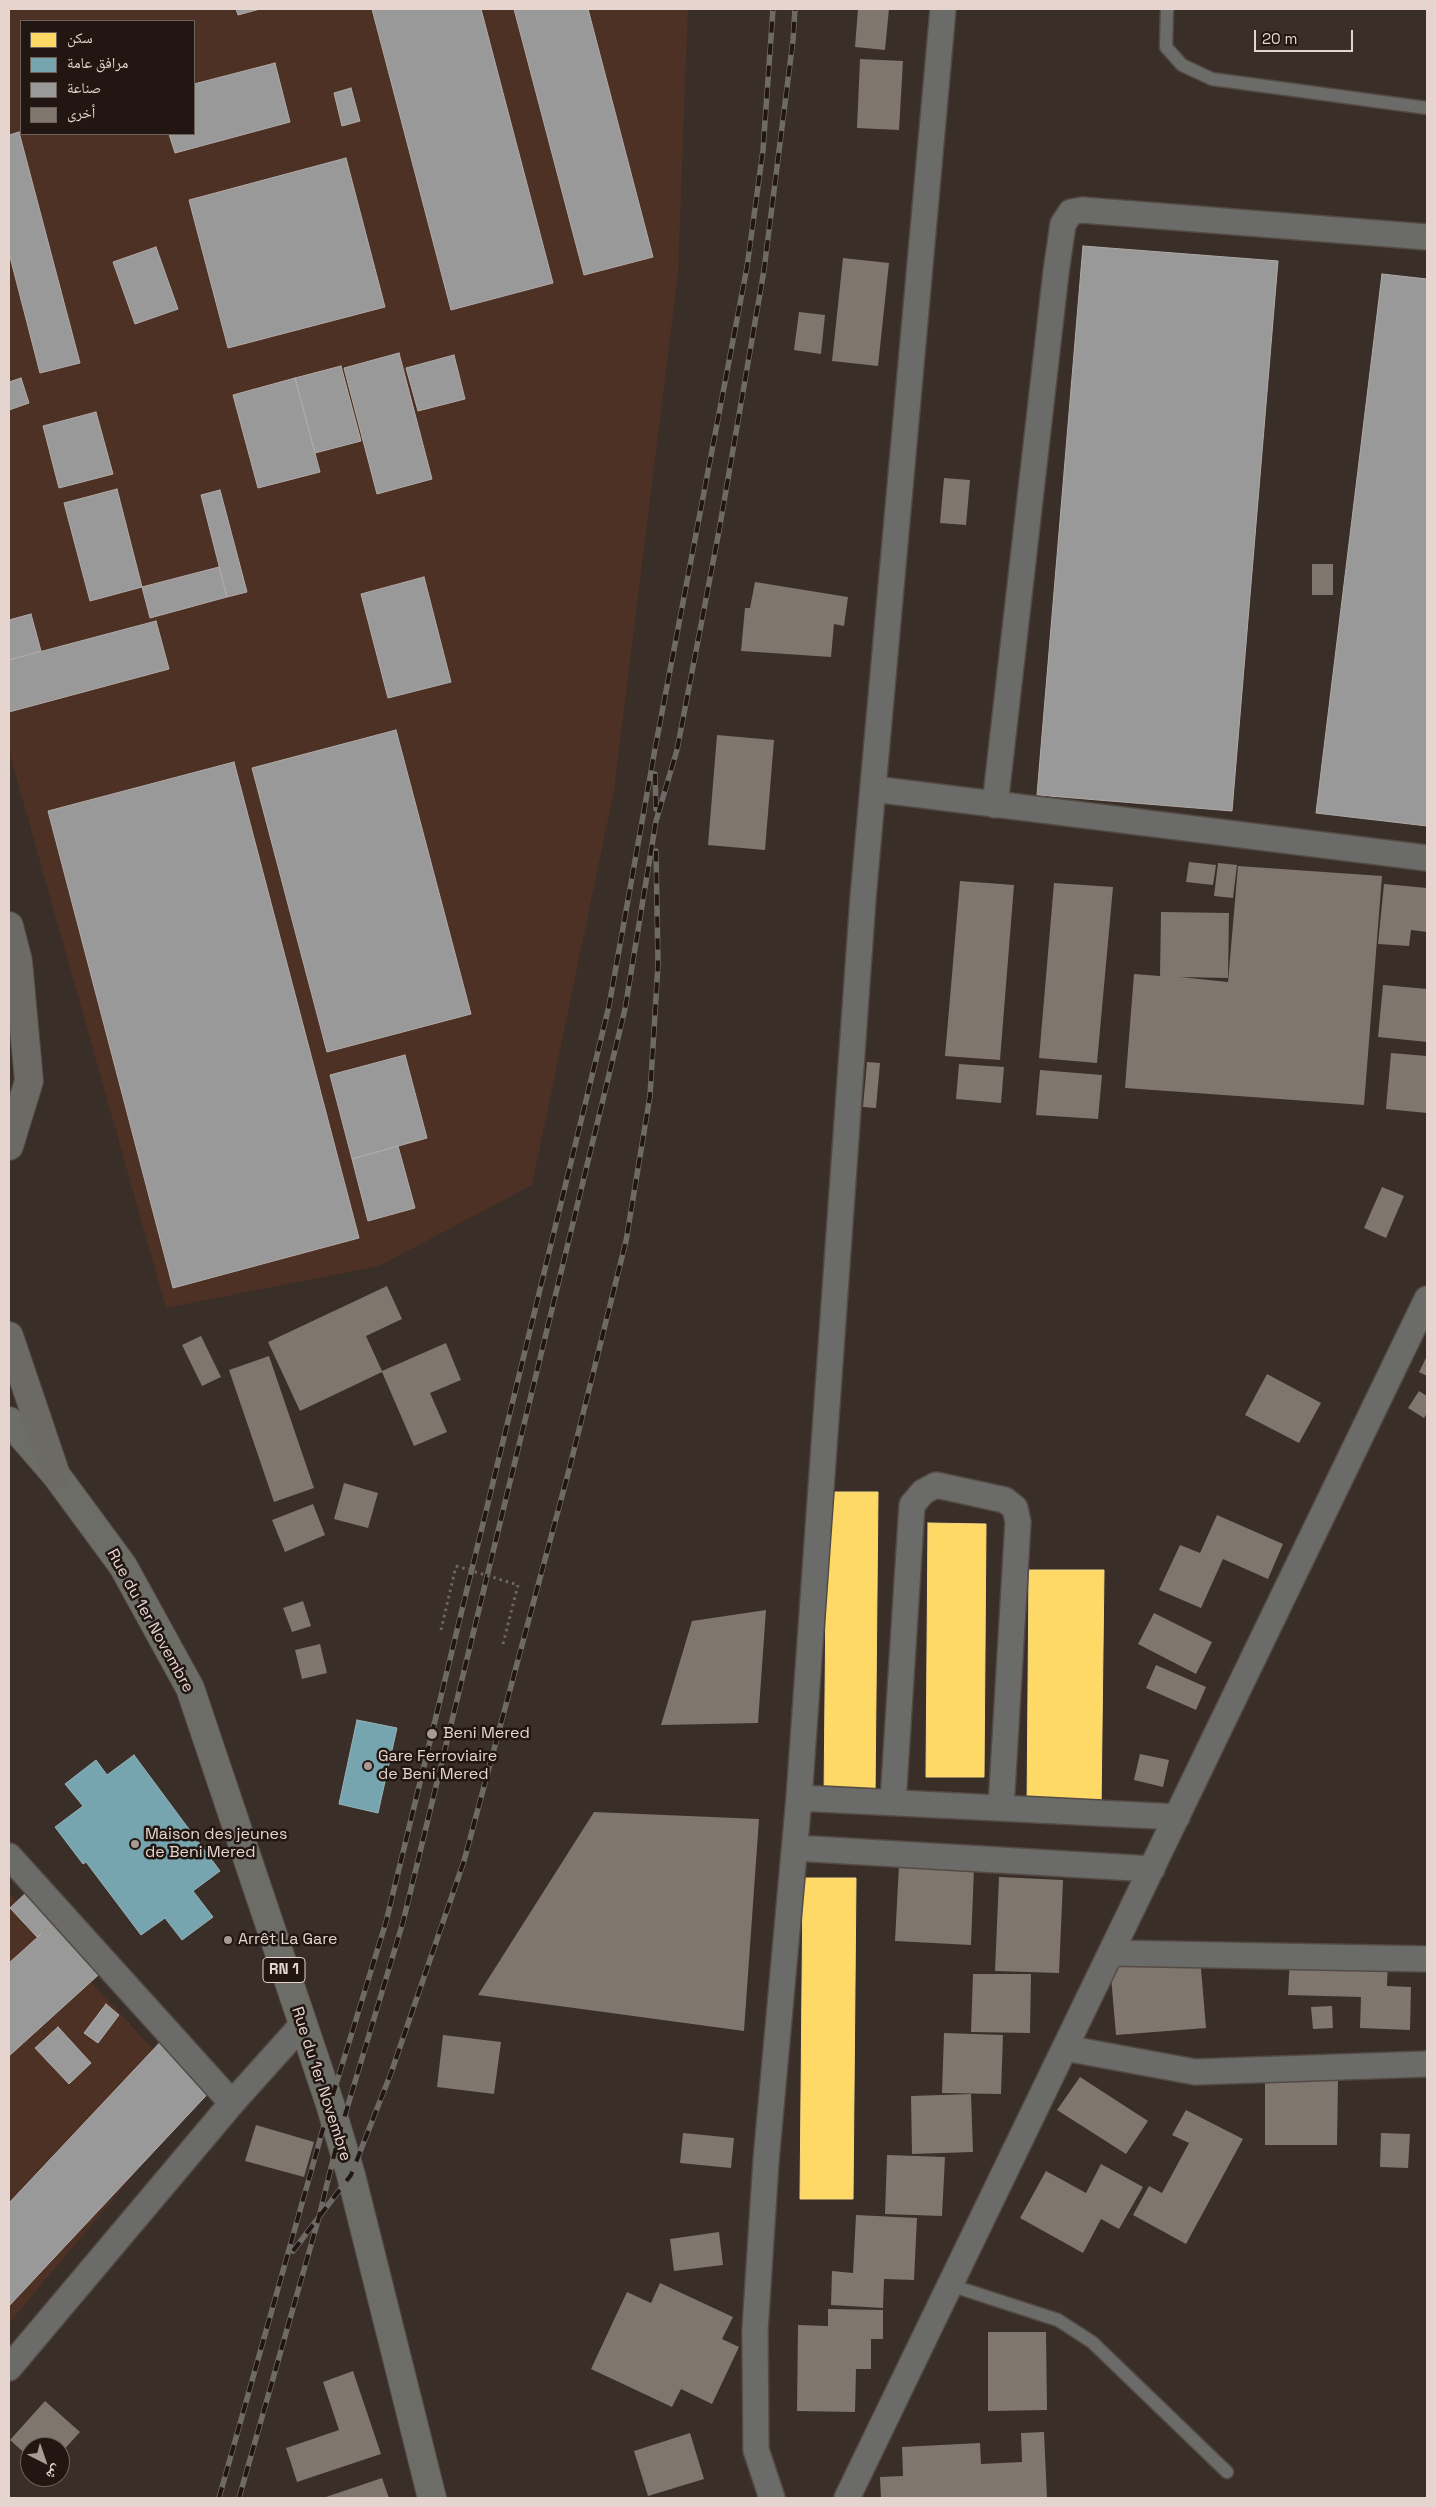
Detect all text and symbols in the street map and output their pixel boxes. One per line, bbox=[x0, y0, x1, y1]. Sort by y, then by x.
legend bbox=[20, 20, 195, 135]
scale bar bbox=[1256, 20, 1355, 52]
text: سكن bbox=[67, 28, 93, 47]
text: 20 m bbox=[1262, 29, 1297, 48]
text: مرافق عامة bbox=[67, 53, 128, 72]
text: صناعة bbox=[67, 78, 101, 97]
text: أخرى bbox=[67, 103, 95, 122]
street label: Rue du 1er Novembre bbox=[103, 1546, 197, 1696]
place label: Beni Mered bbox=[443, 1724, 530, 1744]
marker: Beni Mered bbox=[425, 1727, 439, 1741]
place label: Gare Ferroviaire de Beni Mered bbox=[378, 1747, 497, 1785]
marker: Gare Ferroviaire de Beni Mered bbox=[362, 1760, 374, 1772]
place label: Maison des jeunes de Beni Mered bbox=[145, 1825, 287, 1863]
marker: Maison des jeunes de Beni Mered bbox=[129, 1838, 141, 1850]
place label: Arrêt La Gare bbox=[238, 1930, 338, 1950]
marker: Arrêt La Gare bbox=[222, 1934, 234, 1946]
road number: RN 1 bbox=[263, 1958, 305, 1982]
street label: Rue du 1er Novembre bbox=[287, 2004, 355, 2164]
north arrow bbox=[20, 2437, 70, 2487]
text: ش bbox=[43, 2461, 66, 2484]

